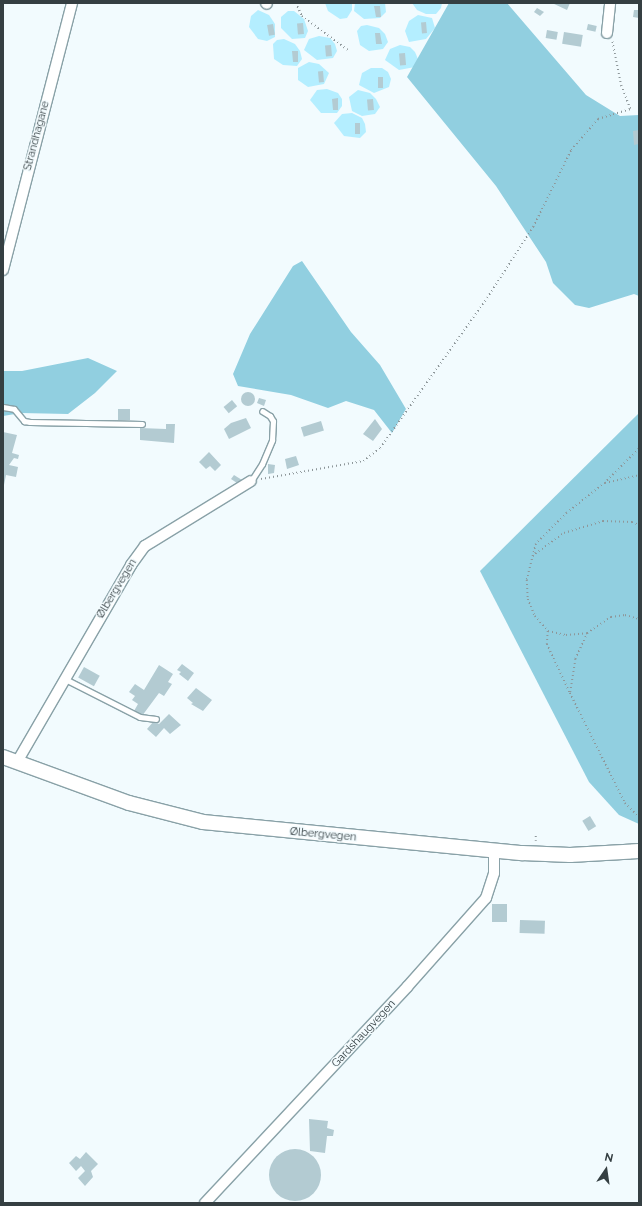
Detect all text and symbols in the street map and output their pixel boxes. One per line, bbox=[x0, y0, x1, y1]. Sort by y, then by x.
street label: Strandhagane bbox=[21, 100, 53, 172]
street label: Ølbergvegen bbox=[94, 557, 140, 621]
street label: Ølbergvegen bbox=[289, 826, 357, 844]
street label: Gardshaugvegen bbox=[329, 998, 399, 1070]
north arrow bbox=[586, 1150, 626, 1190]
text: N bbox=[603, 1151, 614, 1165]

